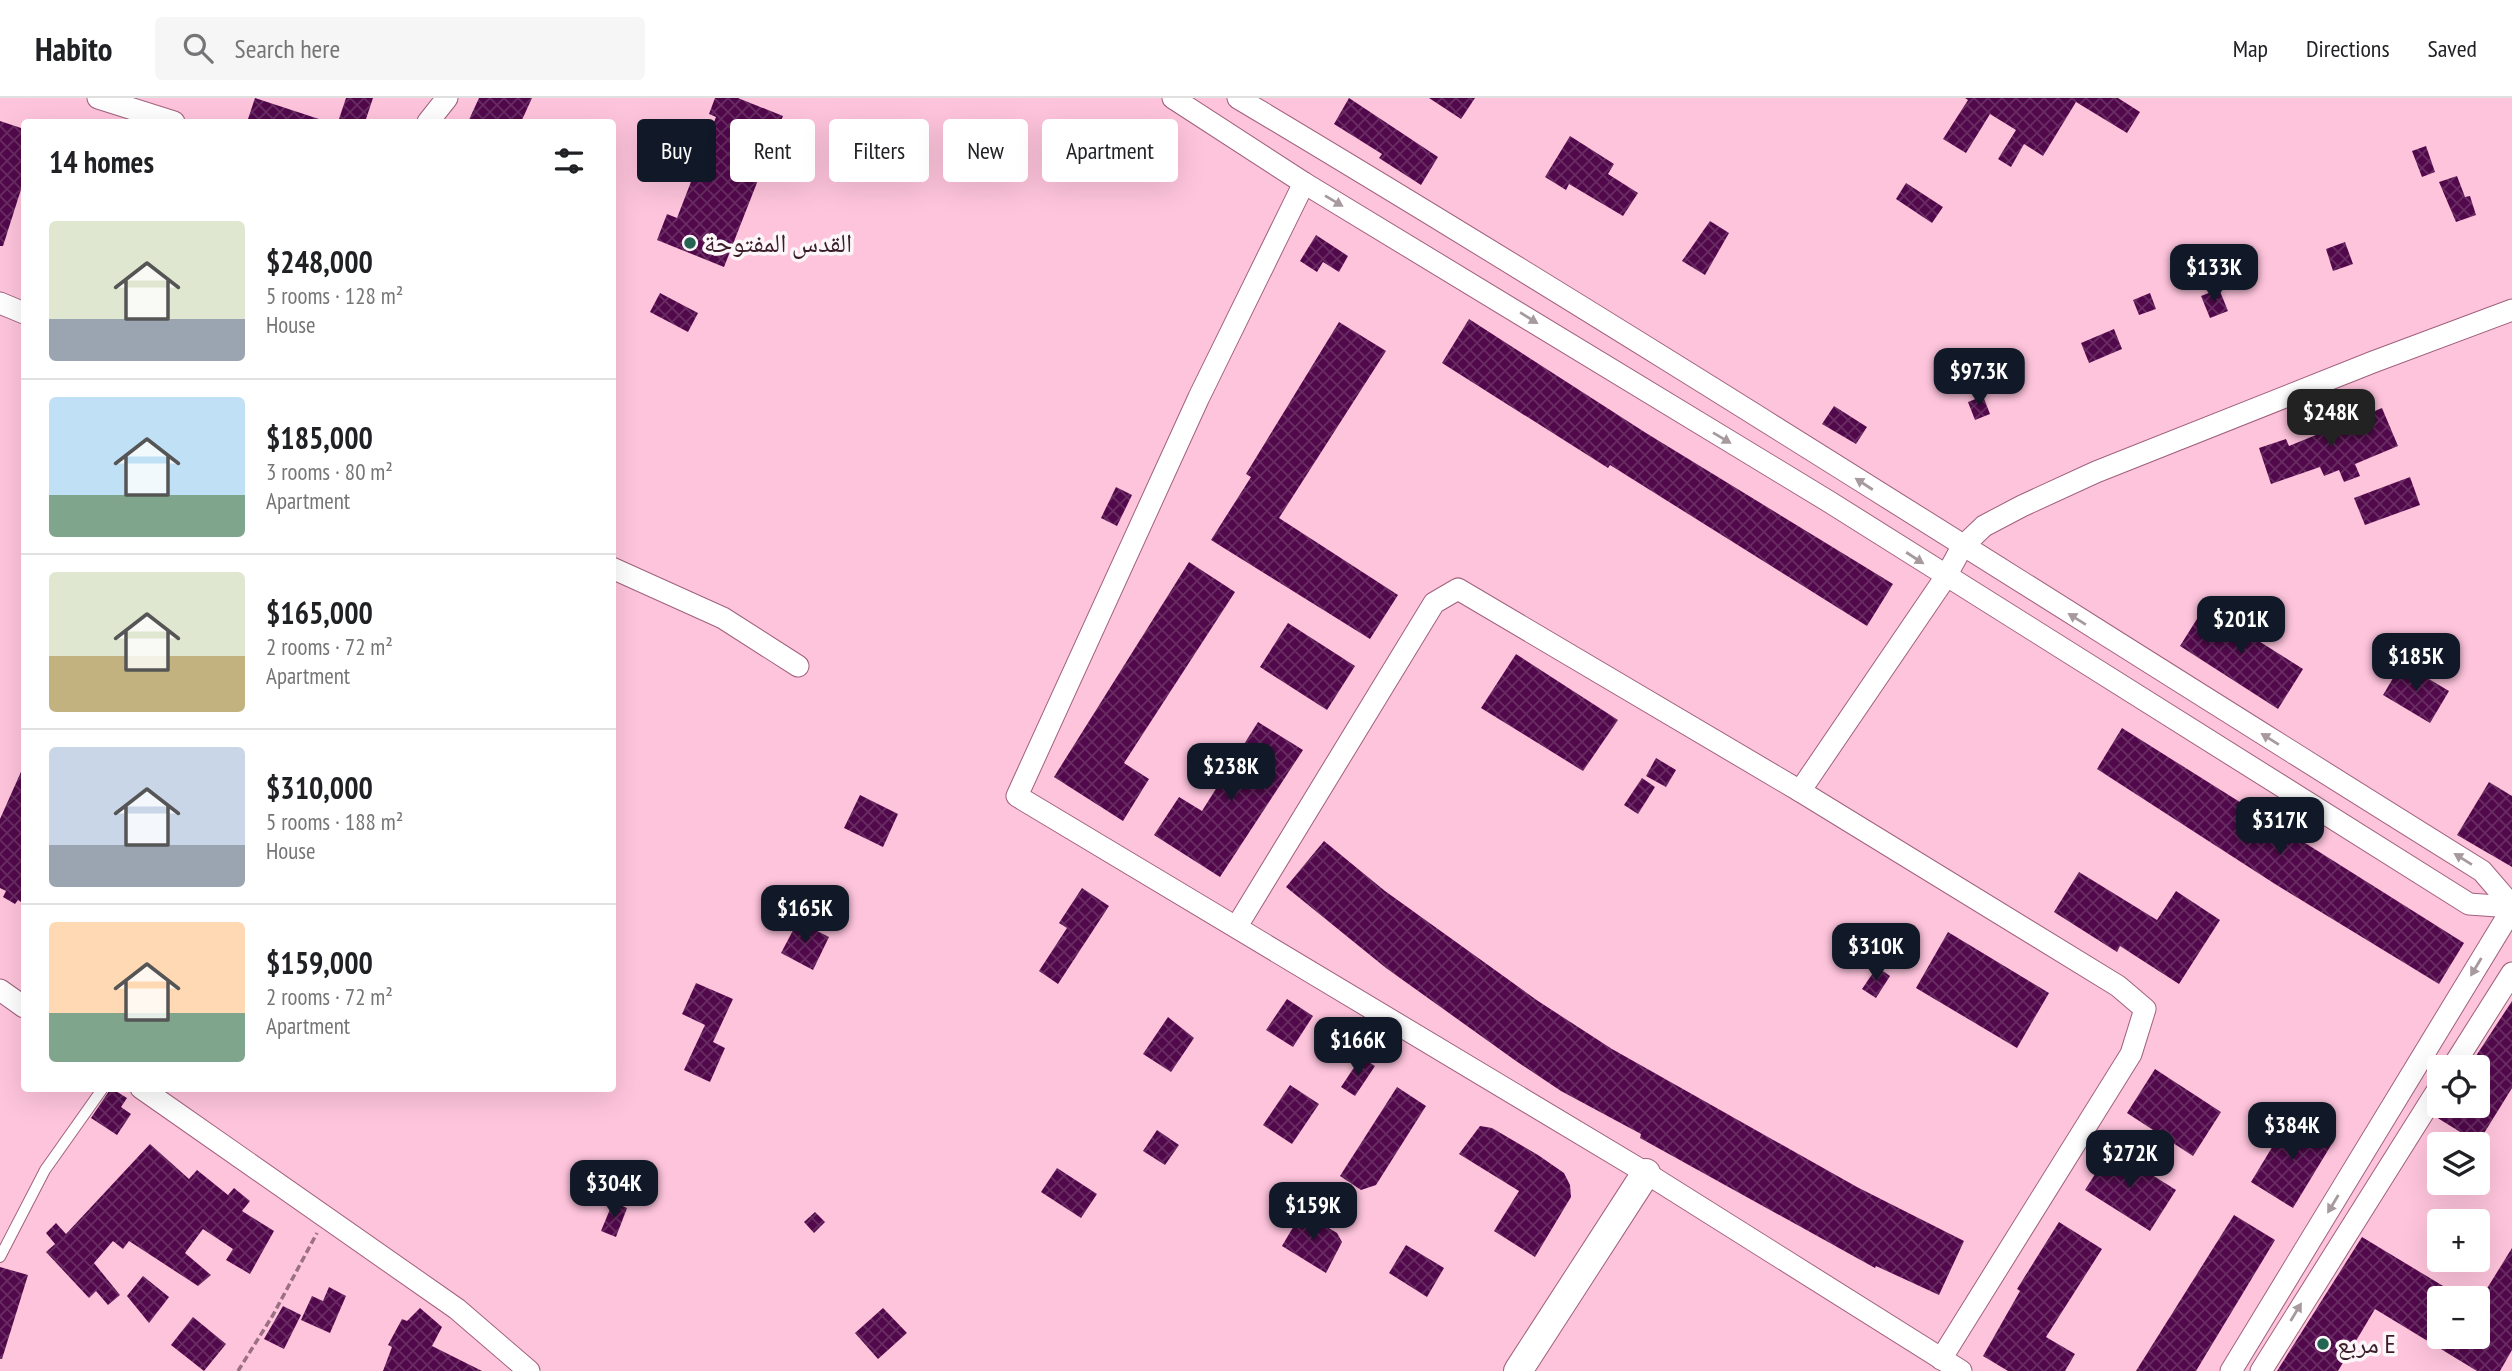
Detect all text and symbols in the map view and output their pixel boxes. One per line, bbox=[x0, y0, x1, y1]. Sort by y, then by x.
search box bbox=[155, 17, 645, 80]
text: Habito bbox=[35, 27, 113, 70]
icon: search bbox=[179, 29, 217, 67]
text: Search here bbox=[235, 32, 340, 65]
text: Map bbox=[2233, 33, 2268, 64]
text: Directions bbox=[2306, 33, 2390, 64]
text: Saved bbox=[2428, 33, 2477, 64]
chip: Buy bbox=[637, 119, 716, 182]
chip: Rent bbox=[730, 119, 815, 182]
chip: Filters bbox=[829, 119, 929, 182]
chip: New bbox=[943, 119, 1028, 182]
chip: Apartment bbox=[1042, 119, 1178, 182]
text: 14 homes bbox=[49, 142, 154, 181]
icon: filters bbox=[550, 142, 588, 180]
one-way arrow bbox=[1324, 194, 1343, 207]
place label: القدس المفتوحة bbox=[704, 226, 852, 259]
marker: القدس المفتوحة bbox=[682, 235, 698, 251]
text: $248,000 bbox=[266, 242, 373, 281]
pin: $133K bbox=[2165, 244, 2263, 304]
icon: home bbox=[105, 249, 189, 333]
text: $133K bbox=[2186, 252, 2242, 281]
text: 5 rooms · 128 m² bbox=[266, 281, 403, 310]
text: House bbox=[266, 310, 316, 339]
one-way arrow bbox=[1519, 312, 1538, 325]
pin: $97.3K bbox=[1922, 348, 2036, 408]
text: $97.3K bbox=[1950, 356, 2008, 385]
pin: $248K bbox=[2282, 390, 2380, 449]
text: $248K bbox=[2303, 397, 2359, 426]
text: $185,000 bbox=[266, 418, 373, 457]
icon: home bbox=[105, 425, 189, 509]
one-way arrow bbox=[1713, 432, 1732, 444]
text: 3 rooms · 80 m² bbox=[266, 457, 393, 486]
one-way arrow bbox=[1855, 478, 1874, 491]
text: Apartment bbox=[266, 486, 350, 515]
one-way arrow bbox=[1906, 551, 1925, 564]
text: $165,000 bbox=[266, 593, 373, 632]
pin: $201K bbox=[2192, 596, 2290, 656]
icon: home bbox=[105, 600, 189, 684]
text: $201K bbox=[2213, 604, 2269, 633]
one-way arrow bbox=[2068, 612, 2087, 625]
text: 2 rooms · 72 m² bbox=[266, 632, 393, 661]
pin: $185K bbox=[2367, 634, 2465, 693]
text: $185K bbox=[2388, 641, 2444, 670]
text: Apartment bbox=[266, 661, 350, 690]
one-way arrow bbox=[2261, 732, 2280, 745]
pin: $238K bbox=[1182, 744, 1280, 803]
text: $238K bbox=[1203, 751, 1259, 780]
text: $310,000 bbox=[266, 768, 373, 807]
icon: home bbox=[105, 775, 189, 859]
pin: $317K bbox=[2231, 798, 2329, 857]
text: $317K bbox=[2252, 805, 2308, 834]
text: 5 rooms · 188 m² bbox=[266, 807, 403, 836]
text: House bbox=[266, 836, 316, 865]
one-way arrow bbox=[2454, 853, 2473, 866]
pin: $165K bbox=[756, 886, 854, 945]
text: $165K bbox=[777, 893, 833, 922]
pin: $310K bbox=[1827, 924, 1925, 983]
text: $310K bbox=[1848, 931, 1904, 960]
text: $159,000 bbox=[266, 943, 373, 982]
icon: home bbox=[105, 950, 189, 1034]
one-way arrow bbox=[2470, 958, 2482, 977]
text: 2 rooms · 72 m² bbox=[266, 982, 393, 1011]
text: Apartment bbox=[266, 1011, 350, 1040]
pin: $166K bbox=[1309, 1018, 1407, 1077]
text: $166K bbox=[1330, 1025, 1386, 1054]
map controls bbox=[2427, 1055, 2490, 1349]
button: locate bbox=[2427, 1055, 2490, 1118]
pin: $384K bbox=[2243, 1102, 2341, 1162]
text: $384K bbox=[2264, 1110, 2320, 1139]
pin: $272K bbox=[2081, 1130, 2179, 1190]
button: layers bbox=[2427, 1132, 2490, 1195]
text: $272K bbox=[2102, 1138, 2158, 1167]
pin: $304K bbox=[565, 1160, 663, 1220]
text: $304K bbox=[586, 1168, 642, 1197]
pin: $159K bbox=[1264, 1182, 1362, 1242]
text: $159K bbox=[1285, 1190, 1341, 1219]
one-way arrow bbox=[2326, 1194, 2339, 1213]
button: + bbox=[2427, 1209, 2490, 1272]
button: − bbox=[2427, 1286, 2490, 1349]
one-way arrow bbox=[2289, 1303, 2302, 1322]
place label: مربع E bbox=[2337, 1327, 2396, 1361]
marker: مربع E bbox=[2315, 1336, 2331, 1352]

